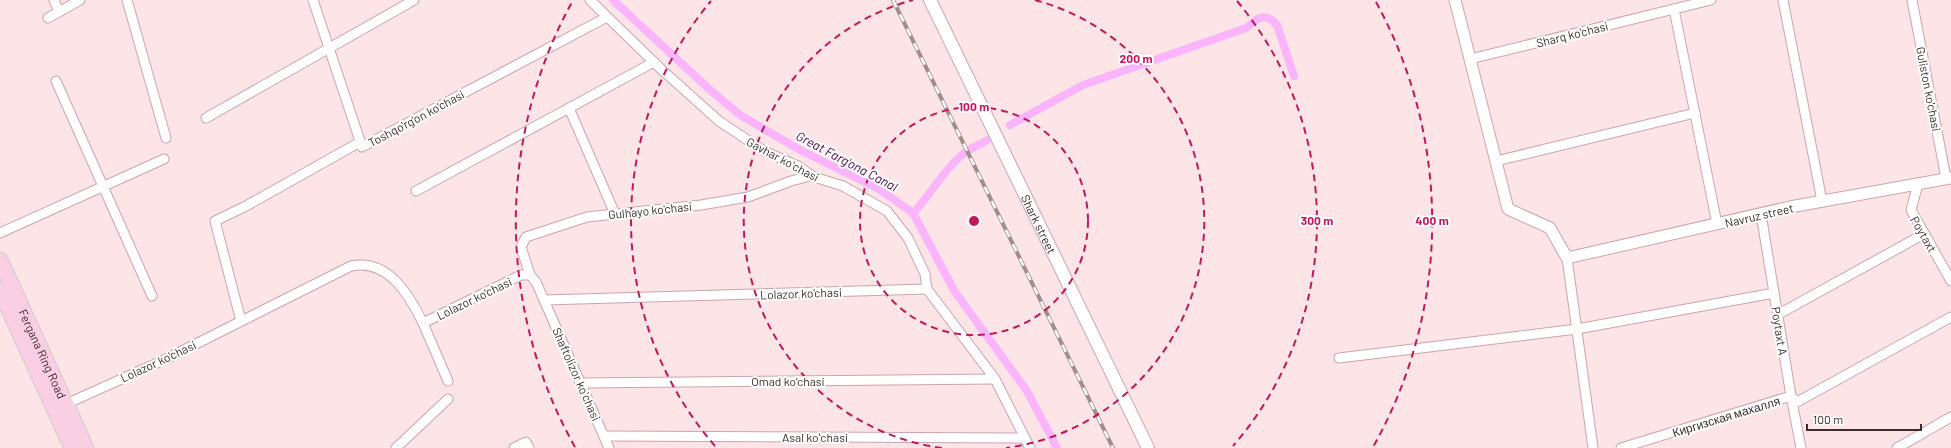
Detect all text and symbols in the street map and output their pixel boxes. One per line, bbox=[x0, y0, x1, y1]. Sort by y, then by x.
street label: Sharq ko'chasi bbox=[1535, 18, 1609, 50]
street label: Guliston ko'chasi bbox=[1914, 46, 1944, 132]
text: 200 m bbox=[1120, 51, 1152, 65]
street label: Toshqo'rg'on ko'chasi bbox=[366, 87, 466, 149]
text: 100 m bbox=[959, 99, 989, 113]
water label: Great Farg'ona Canal bbox=[793, 127, 901, 195]
street label: Gavhar koʻchasi bbox=[744, 134, 822, 184]
street label: Shark street bbox=[1019, 192, 1059, 256]
street label: Gulhayo ko'chasi bbox=[607, 199, 693, 221]
street label: Navruz street bbox=[1723, 200, 1795, 230]
text: 300 m bbox=[1301, 213, 1333, 227]
text: 400 m bbox=[1415, 213, 1449, 227]
street label: Poytaxt bbox=[1908, 213, 1940, 255]
centre of rings bbox=[967, 214, 981, 228]
street label: Lolazor ko'chasi bbox=[434, 274, 514, 322]
street label: Lolazor ko'chasi bbox=[760, 285, 842, 301]
street label: Poytaxt A bbox=[1769, 306, 1791, 356]
street label: Fergana Ring Road bbox=[16, 307, 69, 401]
street label: Shaftolizor koʻchasi bbox=[550, 325, 604, 423]
street label: Lolazor ko'chasi bbox=[118, 337, 198, 385]
street label: Omad ko'chasi bbox=[751, 374, 825, 388]
street label: Киргизская махалля bbox=[1670, 393, 1782, 440]
scale bar bbox=[1807, 406, 1921, 432]
text: 100 m bbox=[1813, 412, 1843, 426]
street label: Asal koʻchasi bbox=[782, 430, 848, 444]

